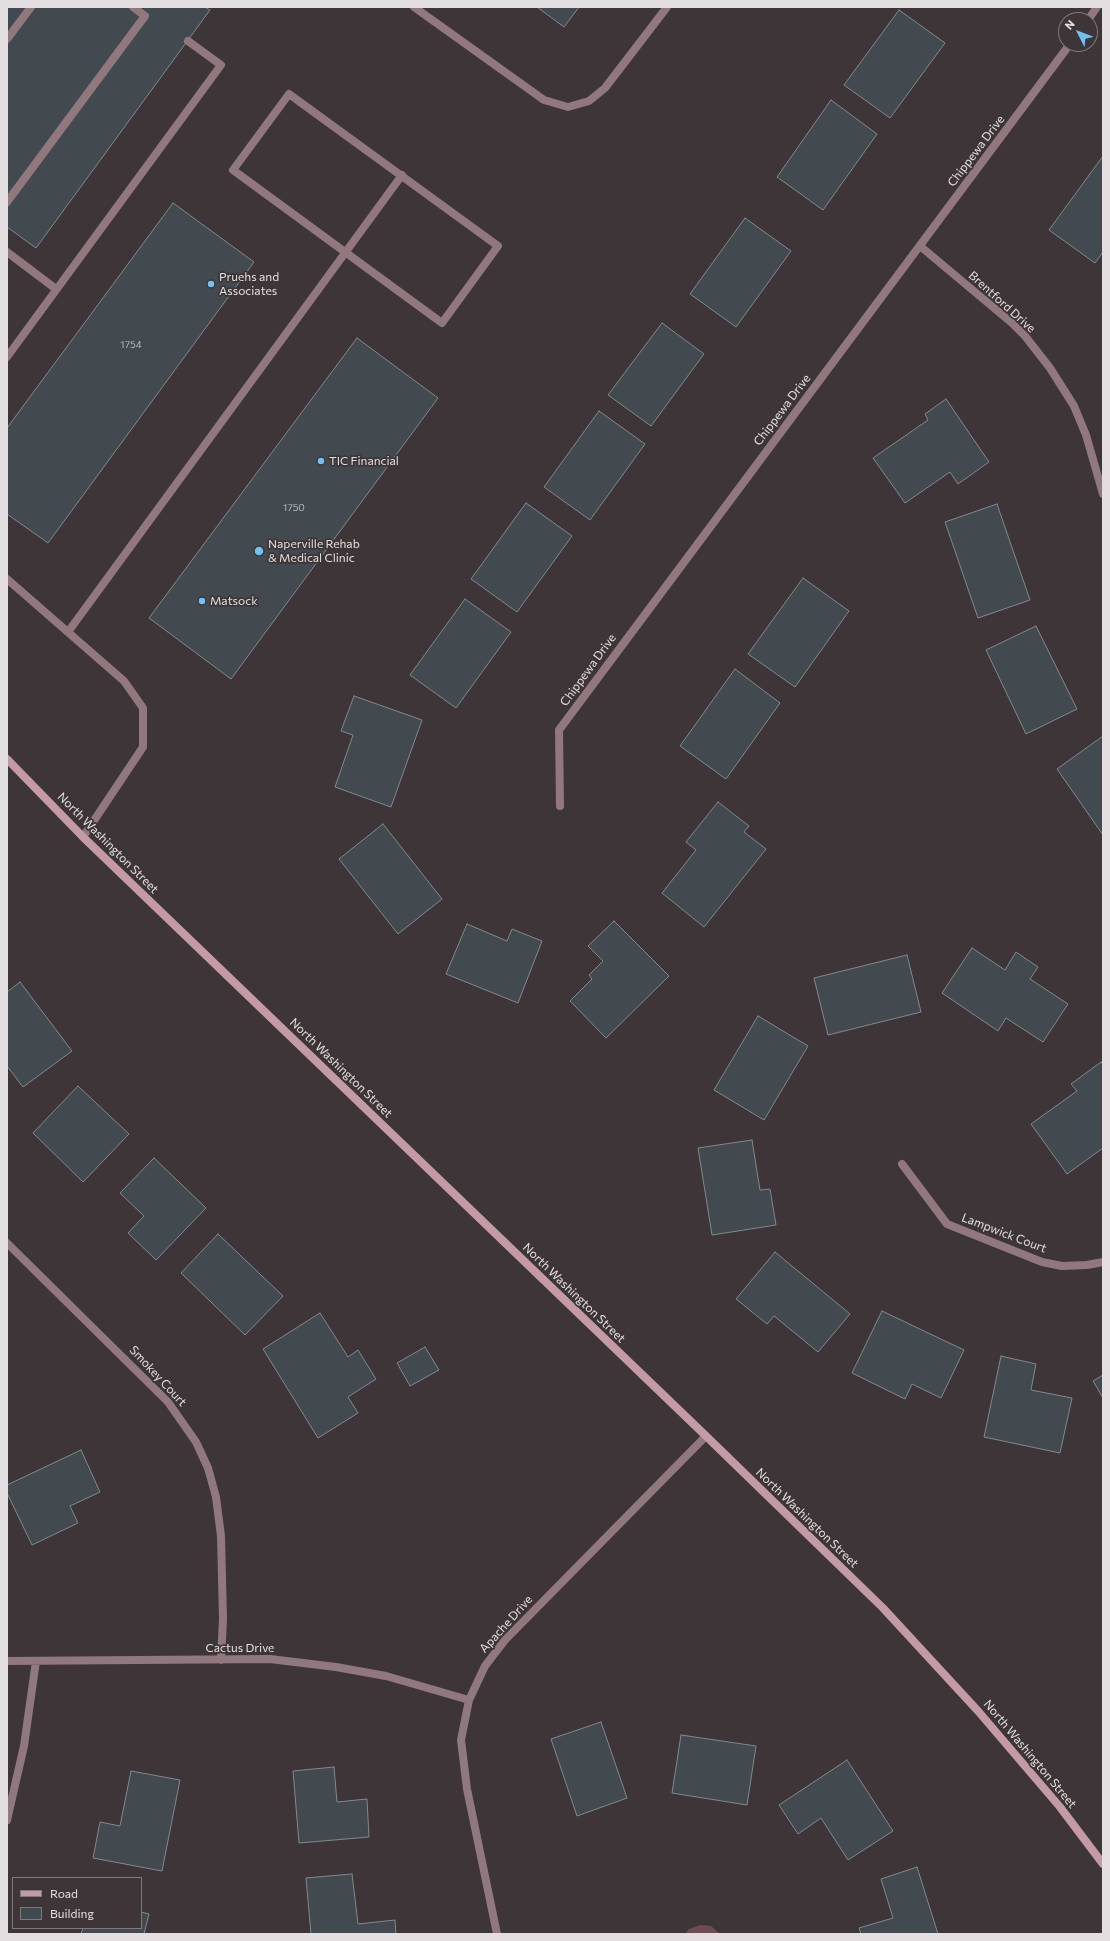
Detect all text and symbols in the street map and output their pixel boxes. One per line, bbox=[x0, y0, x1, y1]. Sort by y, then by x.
north arrow bbox=[1058, 12, 1098, 52]
text: N bbox=[1062, 17, 1077, 32]
street label: Chippewa Drive bbox=[944, 112, 1008, 190]
street label: Brentford Drive bbox=[966, 268, 1038, 336]
place label: Pruehs and Associates bbox=[219, 270, 279, 298]
marker: Pruehs and Associates bbox=[206, 279, 216, 289]
house number: 1754 bbox=[120, 339, 142, 351]
street label: Chippewa Drive bbox=[750, 371, 814, 449]
place label: TIC Financial bbox=[329, 454, 399, 468]
marker: TIC Financial bbox=[316, 456, 326, 466]
house number: 1750 bbox=[283, 502, 305, 514]
place label: Naperville Rehab & Medical Clinic bbox=[268, 537, 360, 565]
marker: Naperville Rehab & Medical Clinic bbox=[253, 545, 265, 557]
place label: Matsock bbox=[210, 594, 258, 608]
marker: Matsock bbox=[197, 596, 207, 606]
street label: Chippewa Drive bbox=[557, 631, 619, 709]
street label: North Washington Street bbox=[55, 790, 161, 896]
street label: North Washington Street bbox=[287, 1015, 395, 1121]
street label: Lampwick Court bbox=[960, 1210, 1048, 1256]
street label: North Washington Street bbox=[520, 1240, 628, 1346]
street label: Smokey Court bbox=[126, 1343, 190, 1409]
street label: North Washington Street bbox=[753, 1465, 861, 1571]
street label: Apache Drive bbox=[477, 1592, 535, 1656]
street label: Cactus Drive bbox=[206, 1641, 274, 1655]
street label: North Washington Street bbox=[980, 1697, 1080, 1811]
legend bbox=[12, 1877, 142, 1929]
text: Road bbox=[50, 1886, 78, 1900]
text: Building bbox=[50, 1906, 94, 1920]

